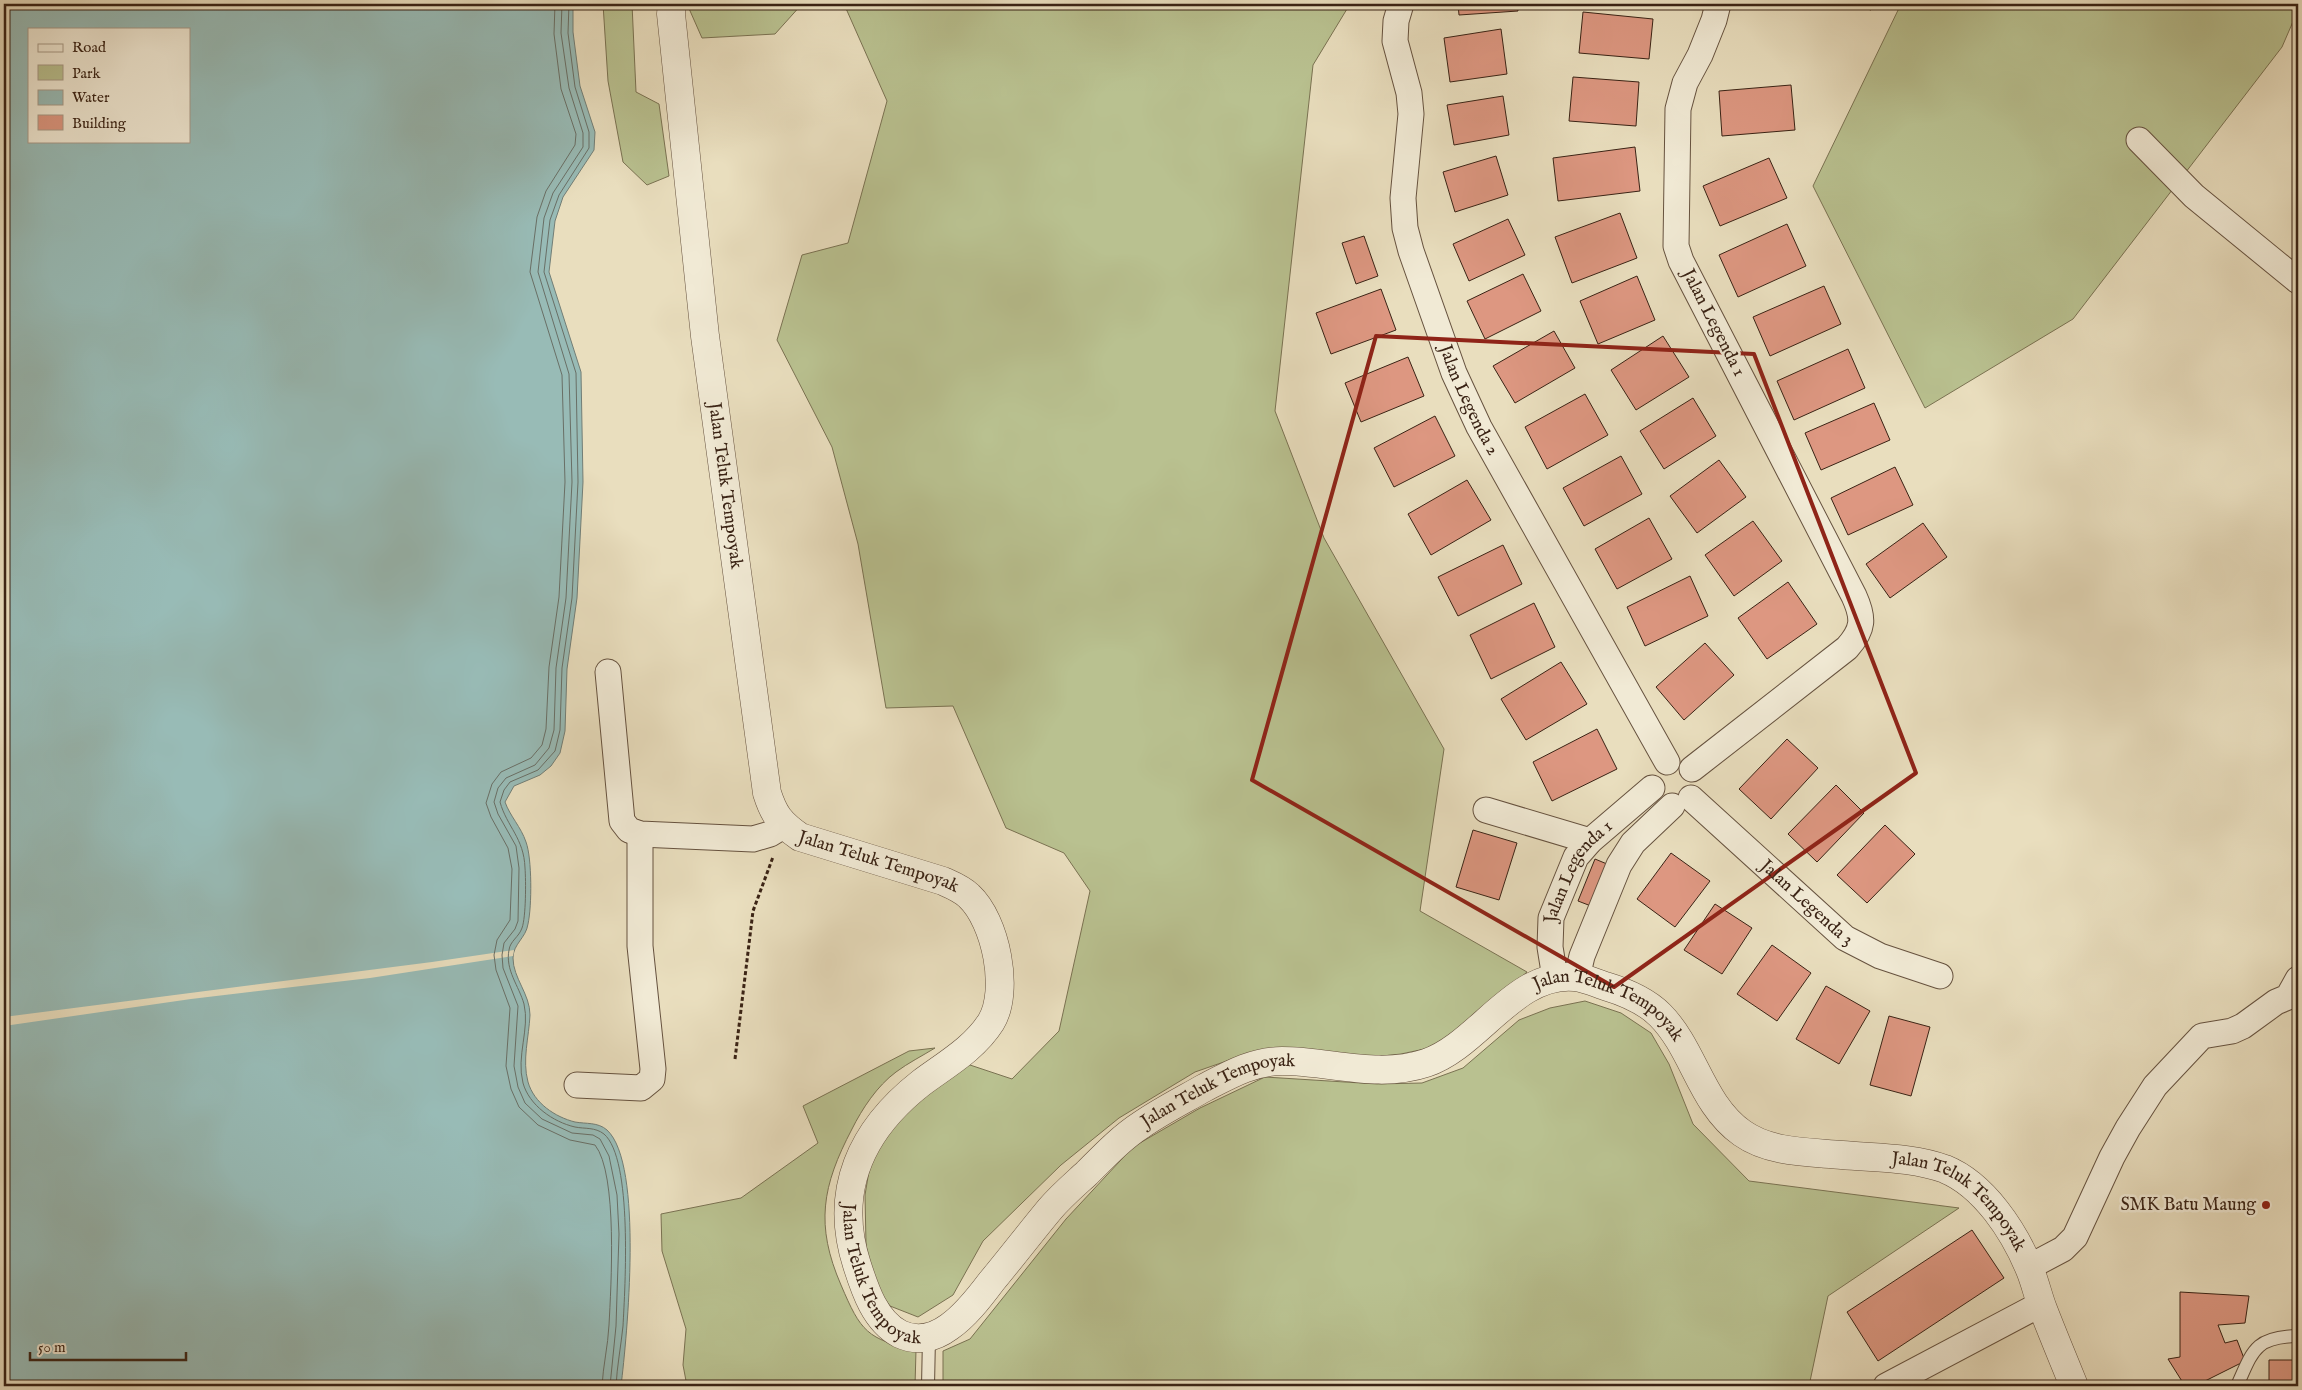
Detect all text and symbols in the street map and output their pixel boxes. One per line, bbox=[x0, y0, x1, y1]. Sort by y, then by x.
legend bbox=[28, 28, 190, 142]
text: Road bbox=[72, 38, 107, 57]
text: Park bbox=[72, 64, 102, 83]
text: Water bbox=[72, 88, 110, 107]
text: Building bbox=[72, 114, 127, 133]
street label: Jalan Legenda 1 bbox=[1675, 264, 1750, 381]
street label: Jalan Legenda 2 bbox=[1433, 340, 1504, 460]
street label: Jalan Teluk Tempoyak bbox=[702, 399, 748, 571]
street label: Jalan Legenda 1 bbox=[1539, 815, 1617, 925]
street label: Jalan Teluk Tempoyak bbox=[793, 825, 964, 899]
street label: Jalan Legenda 3 bbox=[1754, 853, 1856, 951]
street label: Jalan Teluk Tempoyak bbox=[1527, 965, 1689, 1046]
street label: Jalan Teluk Tempoyak bbox=[1135, 1049, 1296, 1134]
street label: Jalan Teluk Tempoyak bbox=[1889, 1147, 2031, 1256]
place label: SMK Batu Maung bbox=[2120, 1194, 2256, 1217]
marker: SMK Batu Maung bbox=[2260, 1199, 2272, 1211]
street label: Jalan Teluk Tempoyak bbox=[837, 1201, 922, 1350]
scale bar bbox=[30, 1330, 186, 1362]
text: 50 m bbox=[38, 1338, 66, 1357]

